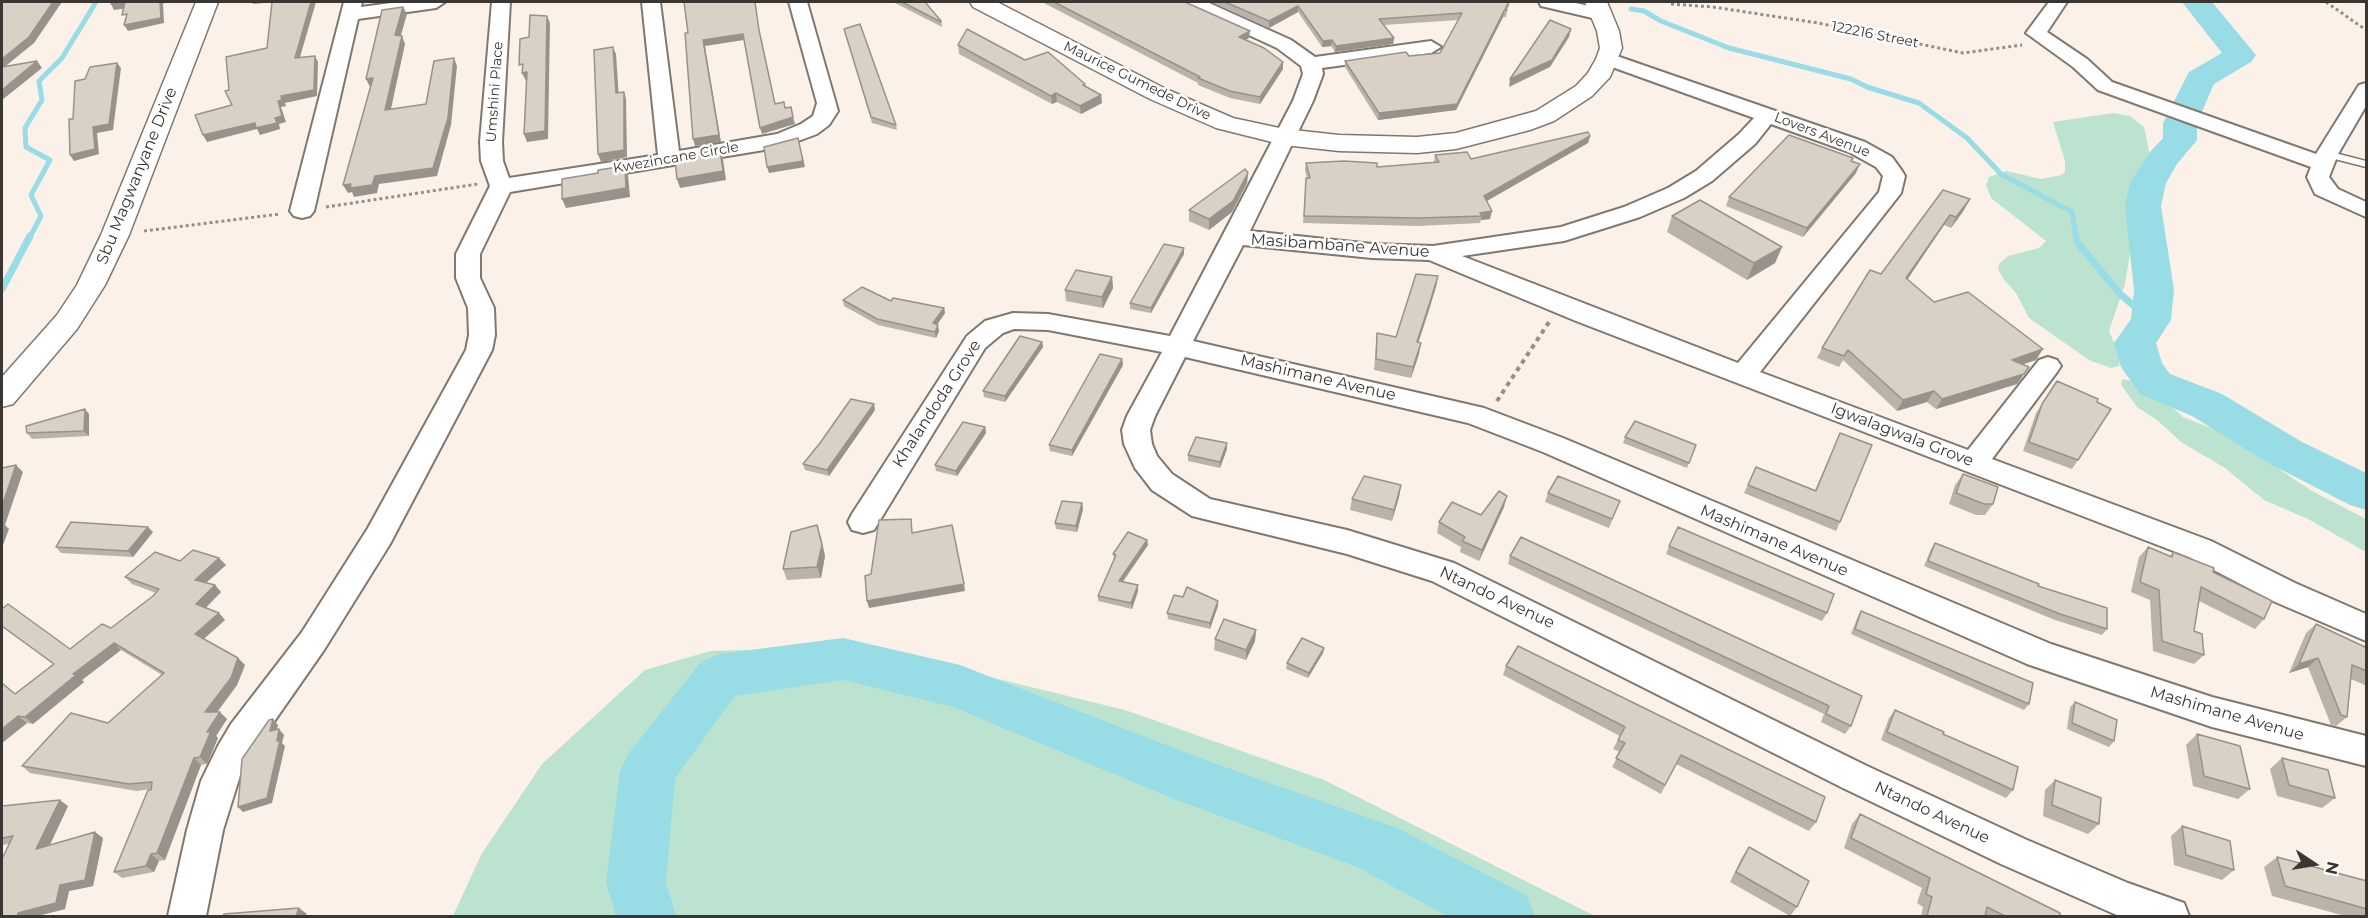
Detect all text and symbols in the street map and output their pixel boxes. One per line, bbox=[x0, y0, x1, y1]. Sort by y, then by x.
street label: 122216 Street bbox=[1830, 18, 1920, 52]
street label: Maurice Gumede Drive bbox=[1061, 38, 1213, 124]
street label: Umshini Place bbox=[483, 41, 507, 143]
street label: Sbu Magwanyane Drive bbox=[93, 85, 181, 267]
street label: Lovers Avenue bbox=[1772, 109, 1872, 161]
street label: Kwezincane Circle bbox=[612, 139, 740, 177]
street label: Masibambane Avenue bbox=[1250, 230, 1430, 262]
street label: Khalandoda Grove bbox=[889, 337, 985, 471]
street label: Mashimane Avenue bbox=[1238, 351, 1398, 405]
street label: Igwalagwala Grove bbox=[1828, 399, 1976, 471]
street label: Mashimane Avenue bbox=[1697, 501, 1851, 581]
street label: Ntando Avenue bbox=[1436, 563, 1558, 633]
street label: Mashimane Avenue bbox=[2148, 683, 2306, 745]
street label: Ntando Avenue bbox=[1871, 778, 1993, 848]
north arrow bbox=[2284, 834, 2344, 894]
text: N bbox=[2321, 860, 2343, 876]

